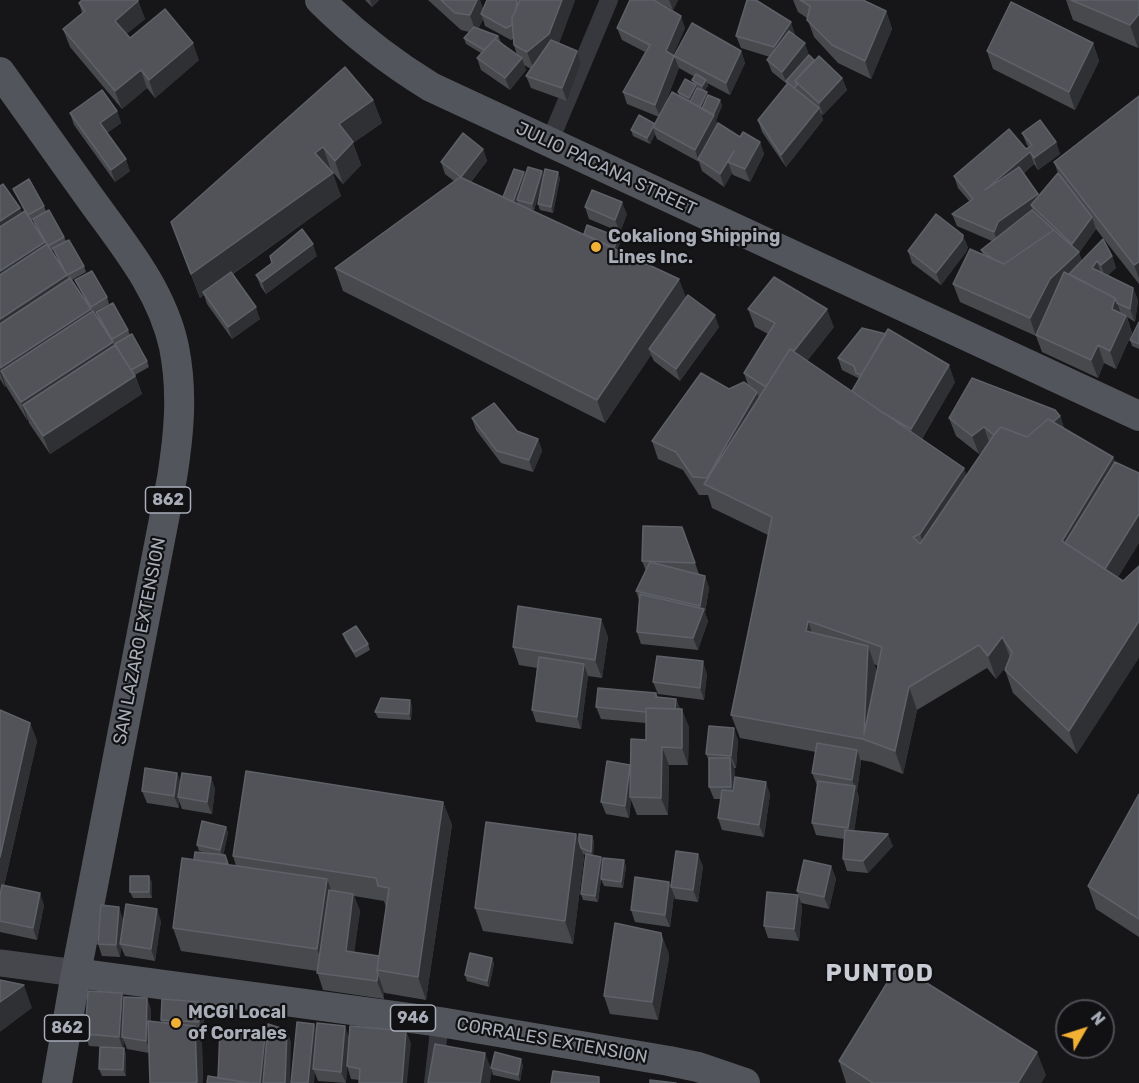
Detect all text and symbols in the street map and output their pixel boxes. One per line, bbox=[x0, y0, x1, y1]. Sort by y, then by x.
street label: JULIO PACANA STREET bbox=[512, 118, 700, 220]
place label: Cokaliong Shipping Lines Inc. bbox=[608, 226, 780, 268]
marker: Cokaliong Shipping Lines Inc. bbox=[589, 240, 603, 254]
road number: 862 bbox=[146, 487, 190, 513]
street label: SAN LAZARO EXTENSION bbox=[109, 536, 171, 746]
district label: PUNTOD bbox=[825, 960, 935, 988]
north arrow bbox=[1055, 999, 1115, 1059]
place label: MCGI Local of Corrales bbox=[188, 1002, 287, 1044]
road number: 946 bbox=[390, 1005, 436, 1031]
text: N bbox=[1087, 1008, 1109, 1029]
street label: CORRALES EXTENSION bbox=[455, 1014, 649, 1068]
road number: 862 bbox=[44, 1015, 90, 1041]
marker: MCGI Local of Corrales bbox=[169, 1016, 183, 1030]

